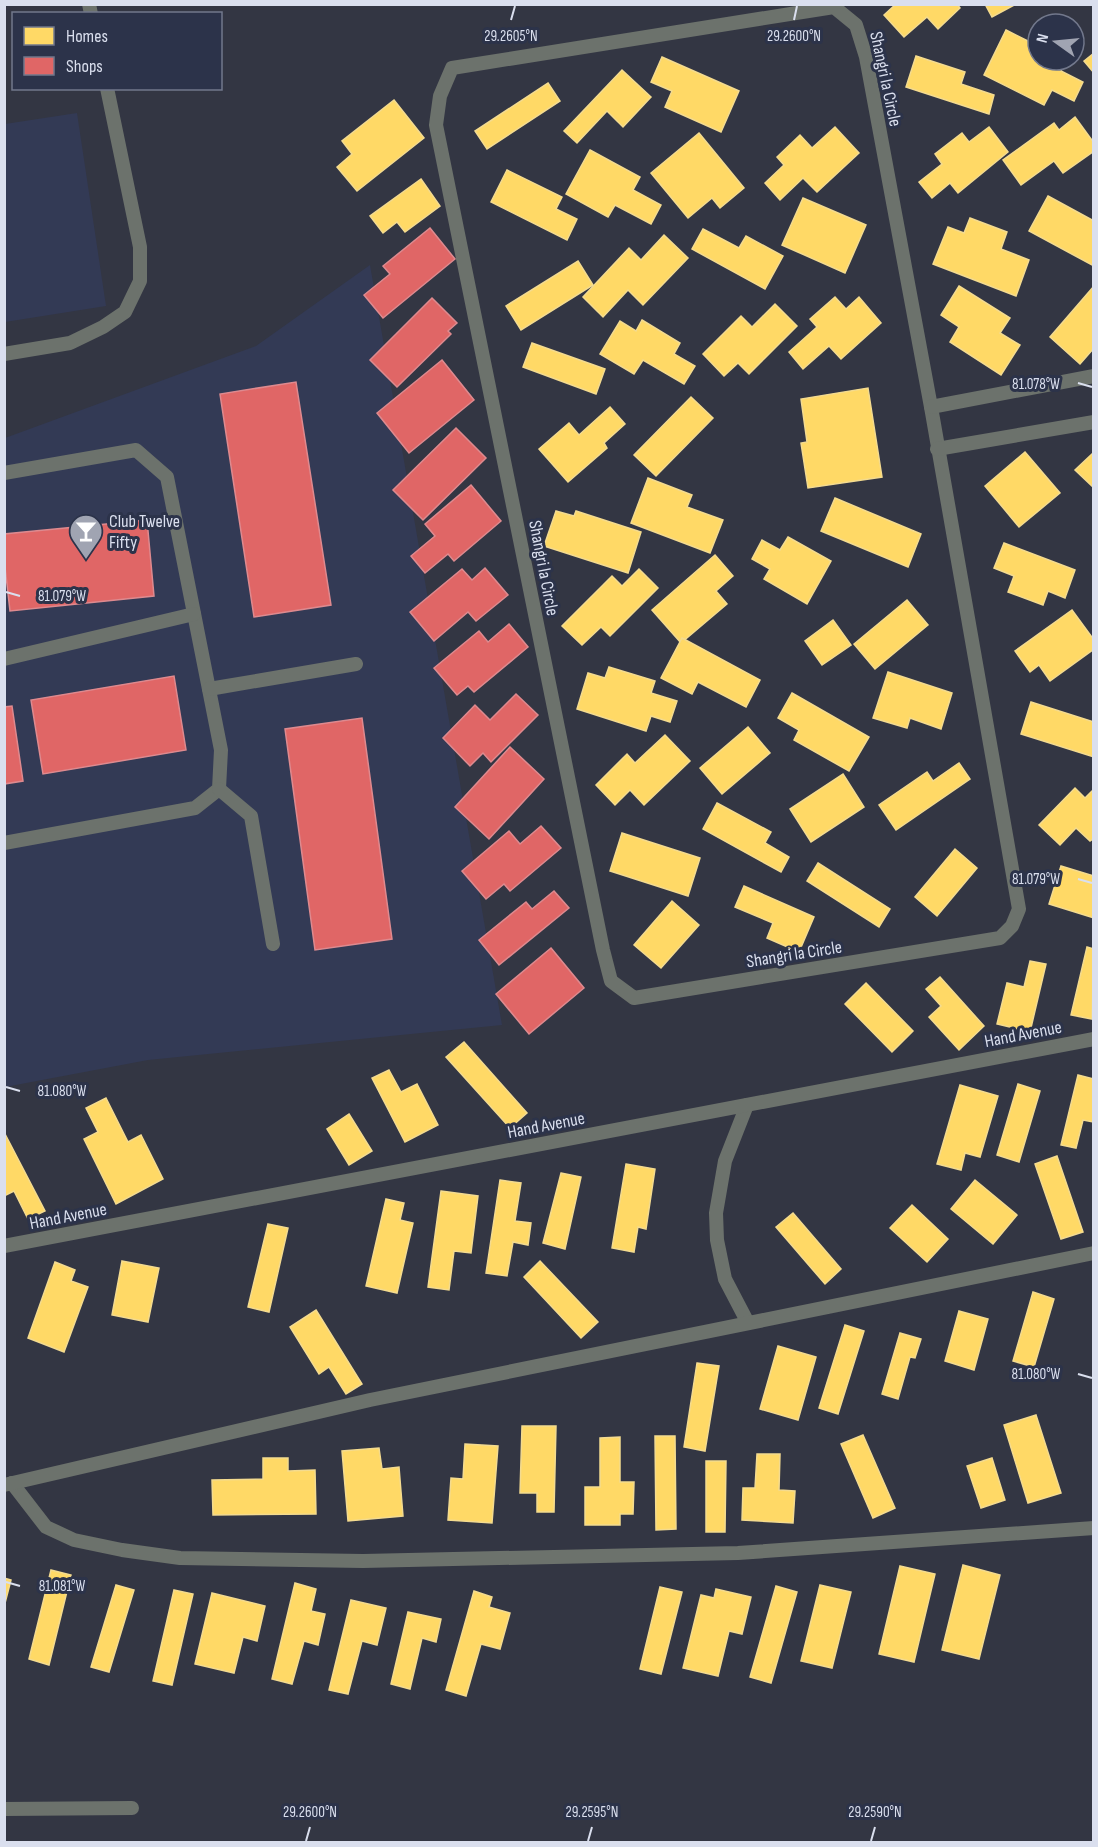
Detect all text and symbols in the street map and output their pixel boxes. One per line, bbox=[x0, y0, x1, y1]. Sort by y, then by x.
legend bbox=[12, 12, 222, 90]
north arrow bbox=[1026, 12, 1086, 72]
text: Homes bbox=[66, 26, 108, 47]
text: 29.2605°N bbox=[484, 27, 538, 46]
text: 29.2600°N bbox=[767, 27, 821, 46]
street label: Shangri la Circle bbox=[865, 30, 906, 128]
text: N bbox=[1033, 32, 1053, 45]
text: Shops bbox=[66, 56, 103, 77]
text: 81.078°W bbox=[1012, 375, 1060, 394]
place label: Club Twelve Fifty bbox=[109, 511, 180, 553]
bar icon: Club Twelve Fifty bbox=[68, 513, 104, 560]
street label: Shangri la Circle bbox=[524, 519, 563, 617]
text: 81.079°W bbox=[38, 587, 86, 606]
text: 81.079°W bbox=[1012, 870, 1060, 889]
street label: Shangri la Circle bbox=[745, 937, 843, 972]
street label: Hand Avenue bbox=[983, 1017, 1063, 1052]
text: 81.080°W bbox=[38, 1082, 87, 1101]
street label: Hand Avenue bbox=[506, 1108, 586, 1143]
street label: Hand Avenue bbox=[28, 1199, 108, 1234]
text: 81.080°W bbox=[1012, 1365, 1061, 1384]
text: 81.081°W bbox=[39, 1577, 86, 1596]
text: 29.2600°N bbox=[283, 1803, 337, 1822]
text: 29.2595°N bbox=[566, 1803, 618, 1822]
text: 29.2590°N bbox=[848, 1803, 902, 1822]

